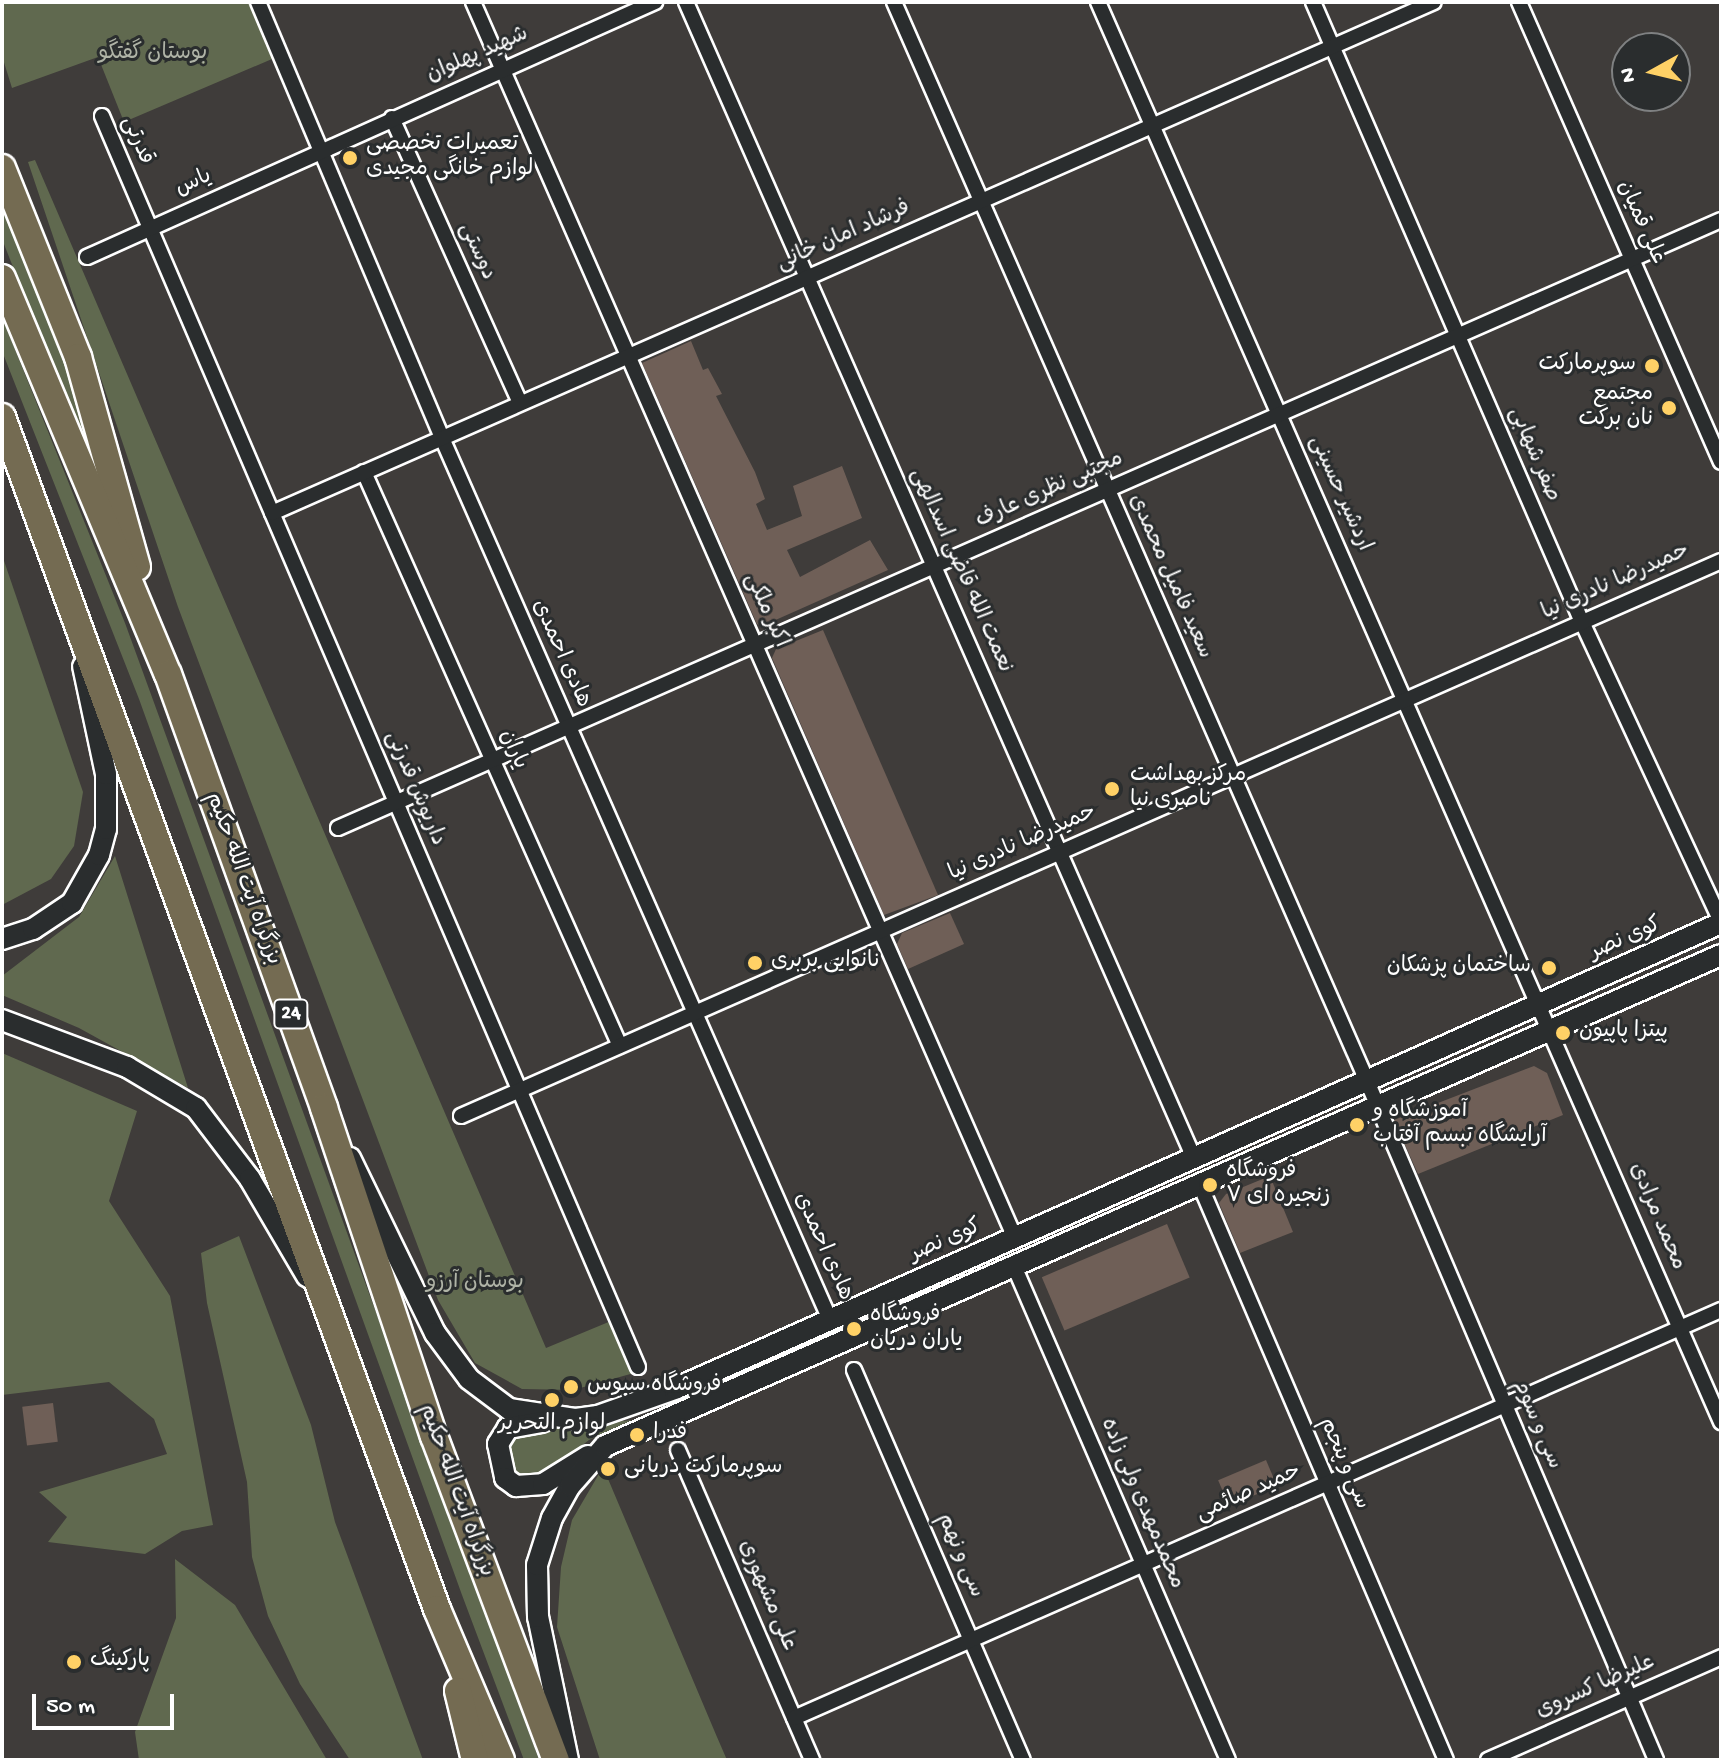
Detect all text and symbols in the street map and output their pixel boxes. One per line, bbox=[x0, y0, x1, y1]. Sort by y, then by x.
street label: شهید پهلوان bbox=[423, 22, 533, 90]
north arrow bbox=[1611, 32, 1691, 112]
park label: بوستان گفتگو bbox=[99, 42, 207, 68]
text: N bbox=[1615, 66, 1643, 84]
street label: قدرتی bbox=[114, 113, 158, 169]
place label: تعمیرات تخصصی لوازم خانگی مجیدی bbox=[366, 132, 533, 184]
marker: تعمیرات تخصصی لوازم خانگی مجیدی bbox=[341, 149, 359, 167]
street label: یاس bbox=[172, 164, 216, 204]
street label: علی قمیان bbox=[1610, 177, 1670, 269]
street label: فرشاد امان خانی bbox=[773, 196, 915, 278]
street label: دوستی bbox=[452, 219, 500, 285]
place label: سوپرمارکت bbox=[1538, 353, 1636, 379]
marker: سوپرمارکت bbox=[1643, 357, 1661, 375]
place label: مجتمع نان برکت bbox=[1578, 382, 1653, 434]
marker: مجتمع نان برکت bbox=[1660, 399, 1678, 417]
street label: صفر شهابی bbox=[1501, 404, 1565, 506]
street label: اردشیر حسینی bbox=[1302, 432, 1376, 556]
street label: مجتبی نظری عارف bbox=[972, 447, 1128, 535]
street label: نعمت الله قاضی اسدالهی bbox=[903, 465, 1017, 677]
street label: سعید فامیل محمدی bbox=[1121, 491, 1217, 663]
street label: حمیدرضا نادری نیا bbox=[1538, 539, 1694, 627]
street label: اکبر ملکی bbox=[737, 570, 793, 652]
street label: هادی احمدی bbox=[524, 596, 596, 712]
street label: یاران bbox=[492, 726, 532, 774]
street label: داریوش قدرتی bbox=[378, 728, 450, 850]
place label: مرکز بهداشت ناصری نیا bbox=[1130, 763, 1246, 814]
marker: مرکز بهداشت ناصری نیا bbox=[1101, 778, 1123, 800]
street label: بزرگراه آیت الله حکیم bbox=[199, 789, 285, 969]
street label: حمیدرضا نادری نیا bbox=[945, 800, 1101, 888]
street label: کوی نصر bbox=[1586, 912, 1666, 968]
place label: نانوایی بربری bbox=[771, 950, 881, 976]
marker: نانوایی بربری bbox=[746, 954, 764, 972]
place label: ساختمان پزشکان bbox=[1387, 955, 1531, 981]
marker: ساختمان پزشکان bbox=[1538, 957, 1560, 979]
road number: 24 bbox=[273, 998, 309, 1030]
place label: پیتزا پاپیون bbox=[1579, 1020, 1668, 1046]
marker: پیتزا پاپیون bbox=[1554, 1024, 1572, 1042]
place label: آموزشگاه و آرایشگاه تبسم آفتاب bbox=[1373, 1099, 1547, 1150]
marker: آموزشگاه و آرایشگاه تبسم آفتاب bbox=[1348, 1116, 1366, 1134]
place label: فروشگاه زنجیره ای ۷ bbox=[1226, 1159, 1330, 1210]
street label: محمد مرادی bbox=[1622, 1160, 1690, 1274]
marker: فروشگاه زنجیره ای ۷ bbox=[1201, 1176, 1219, 1194]
street label: هادی احمدی bbox=[786, 1189, 858, 1305]
street label: کوی نصر bbox=[906, 1214, 986, 1270]
park label: بوستان آرزو bbox=[426, 1271, 524, 1297]
place label: فروشگاه یاران دریان bbox=[870, 1303, 963, 1354]
marker: فروشگاه یاران دریان bbox=[845, 1320, 863, 1338]
place label: فروشگاه سبوس bbox=[587, 1374, 721, 1400]
street label: سی و سوم bbox=[1505, 1376, 1567, 1474]
marker: فروشگاه سبوس bbox=[562, 1378, 580, 1396]
marker: لوازم التحریر bbox=[543, 1391, 561, 1409]
street label: بزرگراه آیت الله حکیم bbox=[412, 1401, 498, 1581]
place label: لوازم التحریر bbox=[499, 1413, 605, 1439]
street label: سی و پنجم bbox=[1312, 1414, 1374, 1514]
street label: محمدمهدی ولی زاده bbox=[1093, 1415, 1189, 1593]
place label: فدرا bbox=[653, 1422, 687, 1448]
marker: فدرا bbox=[628, 1426, 646, 1444]
place label: سوپرمارکت دریانی bbox=[624, 1456, 782, 1482]
street label: حمید صائمی bbox=[1193, 1459, 1305, 1529]
marker: سوپرمارکت دریانی bbox=[599, 1460, 617, 1478]
street label: سی و نهم bbox=[930, 1510, 988, 1602]
street label: علی مشهوری bbox=[731, 1537, 801, 1655]
place label: پارکینگ bbox=[90, 1649, 150, 1675]
street label: علیرضا کسروی bbox=[1533, 1650, 1659, 1726]
marker: پارکینگ bbox=[65, 1653, 83, 1671]
scale bar bbox=[36, 1678, 178, 1728]
text: 50 m bbox=[46, 1693, 95, 1722]

